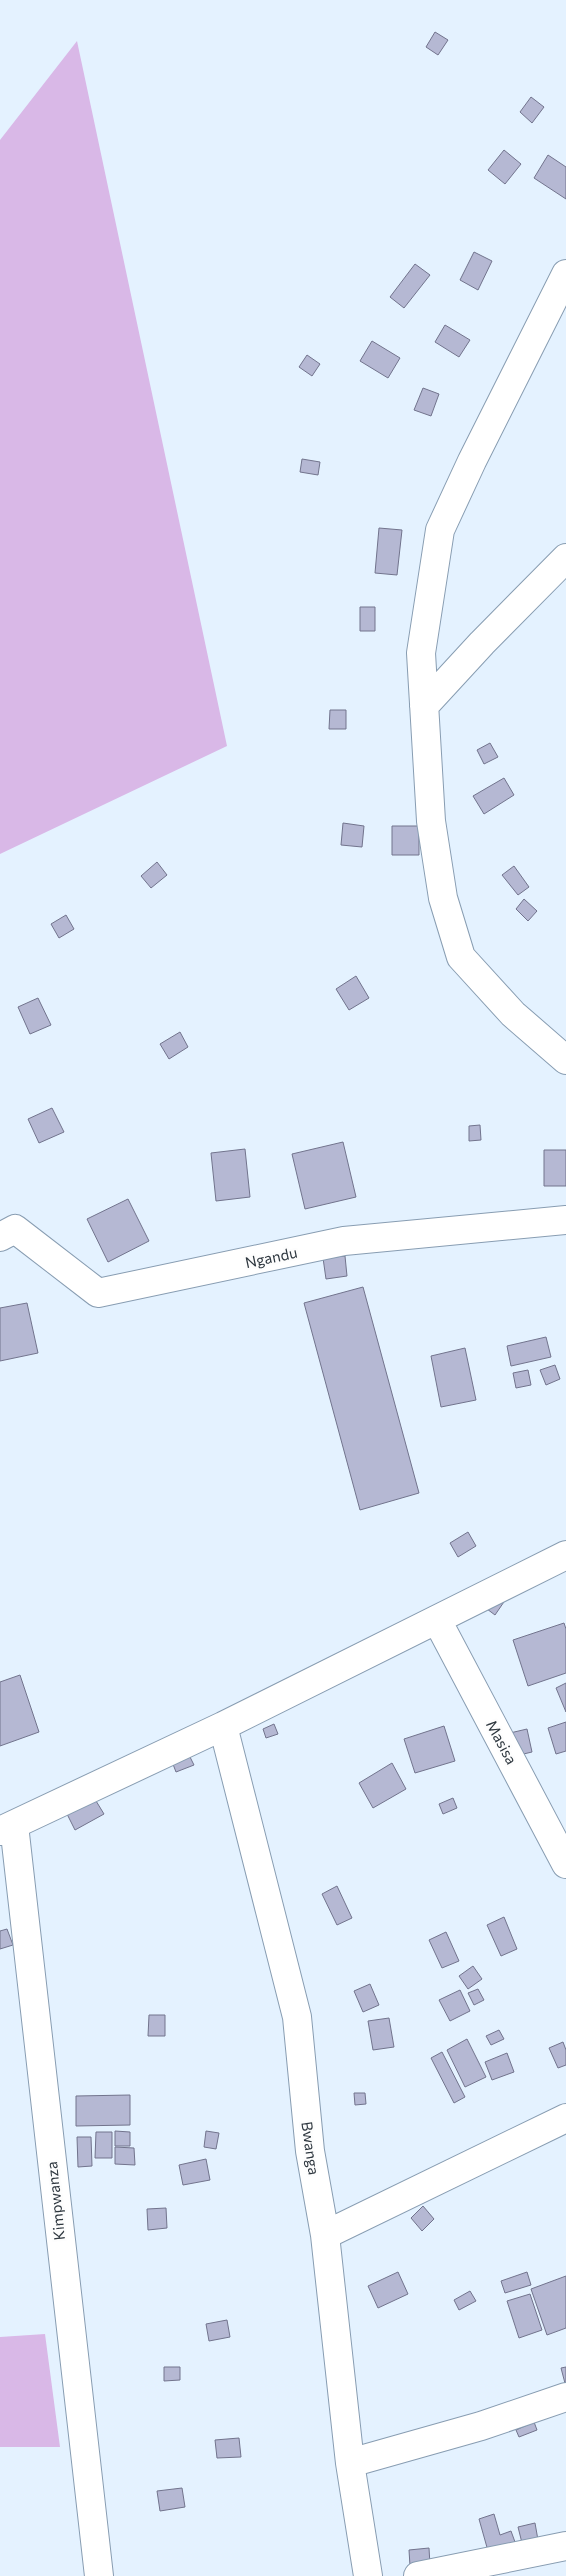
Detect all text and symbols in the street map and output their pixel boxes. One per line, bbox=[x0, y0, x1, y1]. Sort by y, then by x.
street label: Ngandu bbox=[243, 1243, 299, 1271]
street label: Masisa bbox=[483, 1717, 521, 1767]
street label: Bwanga bbox=[298, 2120, 324, 2176]
street label: Kimpwanza bbox=[42, 2161, 68, 2241]

